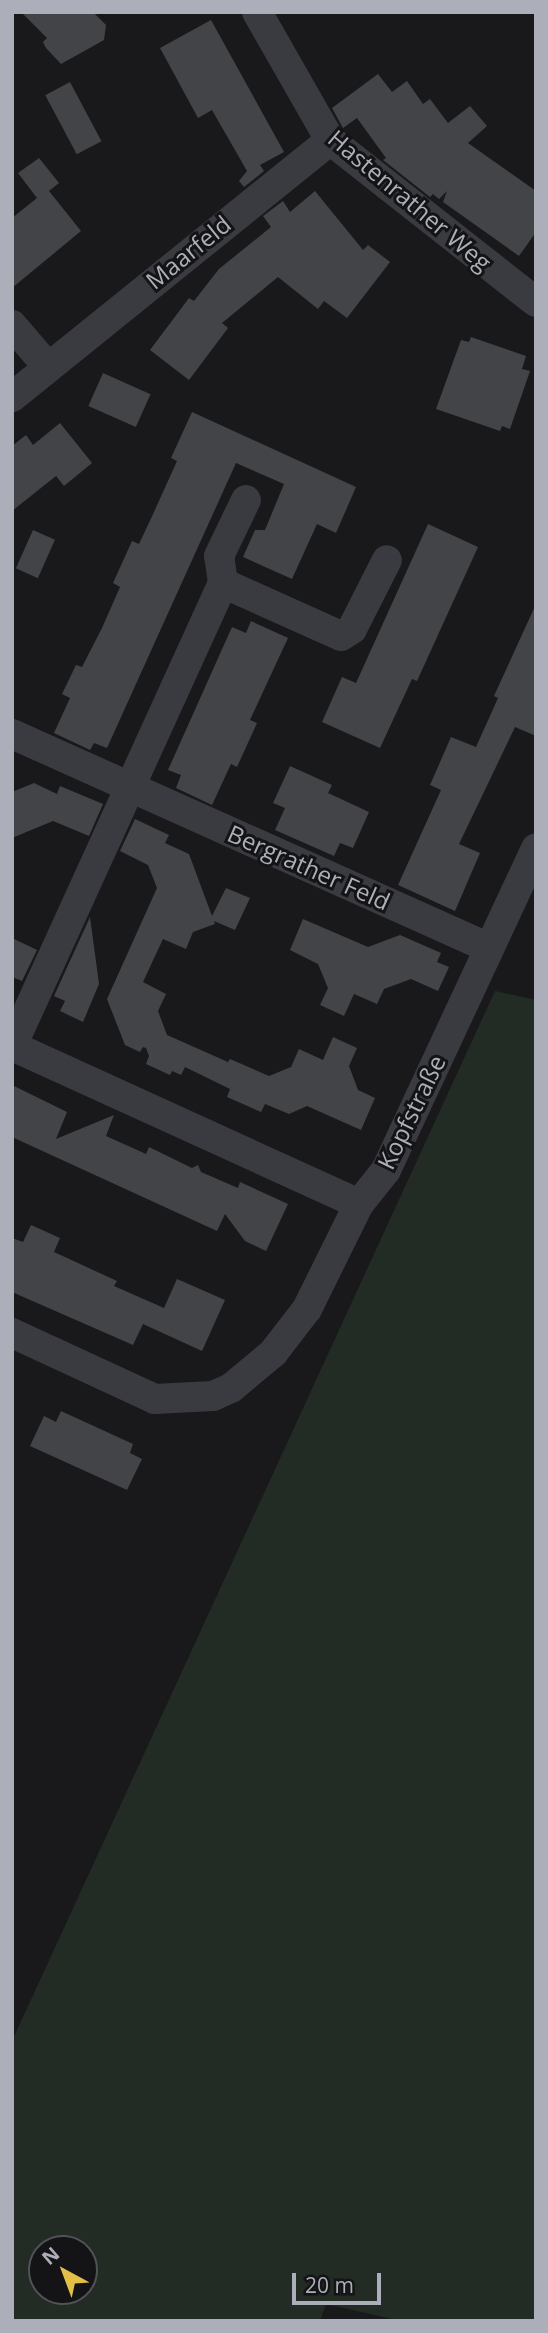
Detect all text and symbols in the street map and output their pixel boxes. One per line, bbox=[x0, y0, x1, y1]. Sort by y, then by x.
street label: Hastenrather Weg bbox=[323, 123, 497, 277]
street label: Maarfeld bbox=[140, 209, 236, 295]
street label: Bergrather Feld bbox=[223, 818, 395, 916]
street label: Kopfstraße bbox=[371, 1050, 451, 1174]
north arrow bbox=[28, 2235, 98, 2305]
text: N bbox=[36, 2241, 65, 2271]
scale bar bbox=[296, 2260, 385, 2304]
text: 20 m bbox=[305, 2271, 354, 2299]

